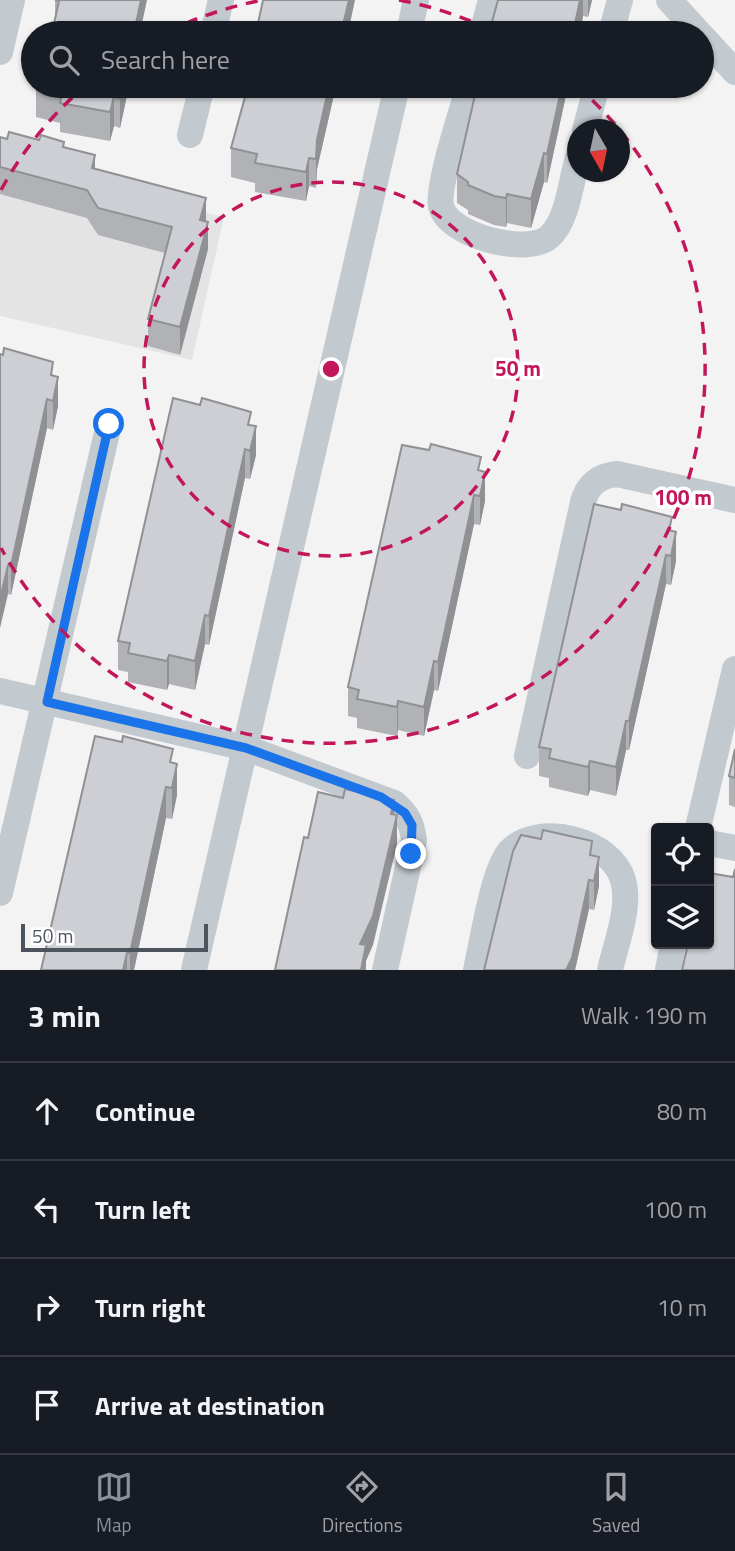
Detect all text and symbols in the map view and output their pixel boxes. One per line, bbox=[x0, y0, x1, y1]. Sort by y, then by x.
search box bbox=[21, 21, 714, 98]
text: Search here bbox=[101, 40, 230, 79]
icon: search bbox=[45, 41, 83, 79]
north arrow bbox=[567, 119, 630, 182]
text: 50 m bbox=[495, 352, 541, 384]
centre of rings bbox=[319, 357, 343, 381]
route start bbox=[93, 408, 124, 439]
text: 100 m bbox=[654, 481, 712, 513]
map controls bbox=[651, 823, 714, 949]
button: locate bbox=[651, 823, 714, 886]
route end bbox=[395, 838, 426, 869]
button: layers bbox=[651, 886, 714, 949]
scale bar bbox=[21, 921, 208, 953]
text: 50 m bbox=[32, 921, 73, 950]
text: 3 min bbox=[28, 993, 101, 1039]
text: Walk · 190 m bbox=[581, 998, 707, 1033]
icon: ahead bbox=[28, 1092, 66, 1130]
text: Continue bbox=[95, 1092, 195, 1131]
text: 80 m bbox=[657, 1094, 707, 1129]
icon: left bbox=[28, 1190, 66, 1228]
text: Turn left bbox=[95, 1190, 190, 1229]
text: 100 m bbox=[644, 1192, 707, 1227]
icon: right bbox=[28, 1288, 66, 1326]
text: Turn right bbox=[95, 1288, 206, 1327]
text: 10 m bbox=[657, 1290, 707, 1325]
icon: arrive bbox=[28, 1386, 66, 1424]
text: Arrive at destination bbox=[95, 1386, 325, 1425]
tab: Map bbox=[95, 1468, 133, 1539]
tab: Directions bbox=[322, 1468, 403, 1539]
tab: Saved bbox=[592, 1468, 640, 1539]

